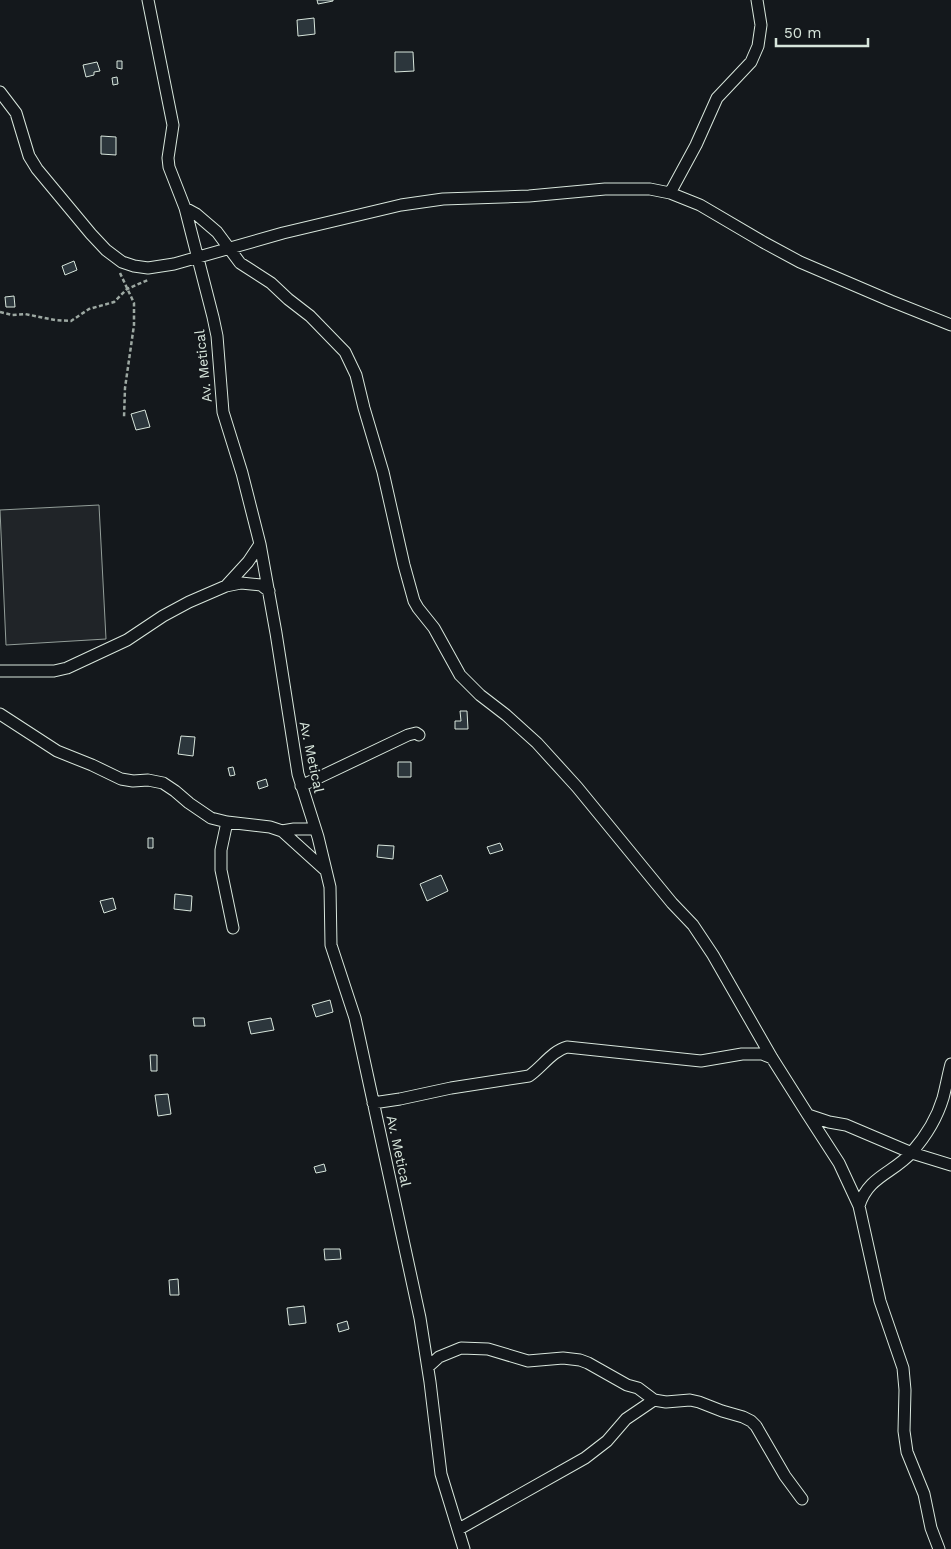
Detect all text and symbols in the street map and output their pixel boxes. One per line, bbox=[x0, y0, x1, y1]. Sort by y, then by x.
scale bar bbox=[776, 15, 868, 47]
text: 50 m bbox=[784, 24, 821, 42]
street label: Av. Metical bbox=[191, 328, 215, 403]
street label: Av. Metical bbox=[297, 720, 328, 795]
street label: Av. Metical bbox=[384, 1114, 415, 1189]

